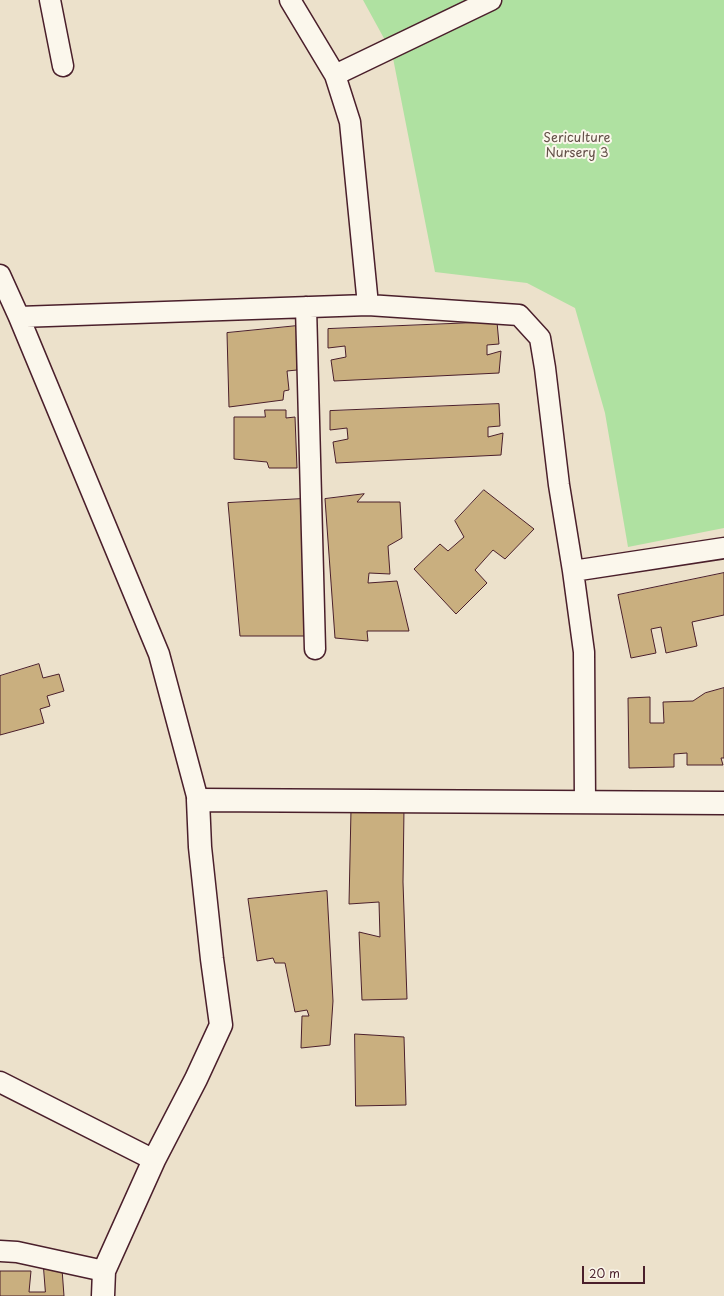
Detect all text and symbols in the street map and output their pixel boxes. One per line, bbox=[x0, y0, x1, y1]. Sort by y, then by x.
park label: Sericulture Nursery 3 bbox=[543, 130, 611, 161]
scale bar bbox=[584, 1258, 647, 1284]
text: 20 m bbox=[589, 1264, 620, 1282]

